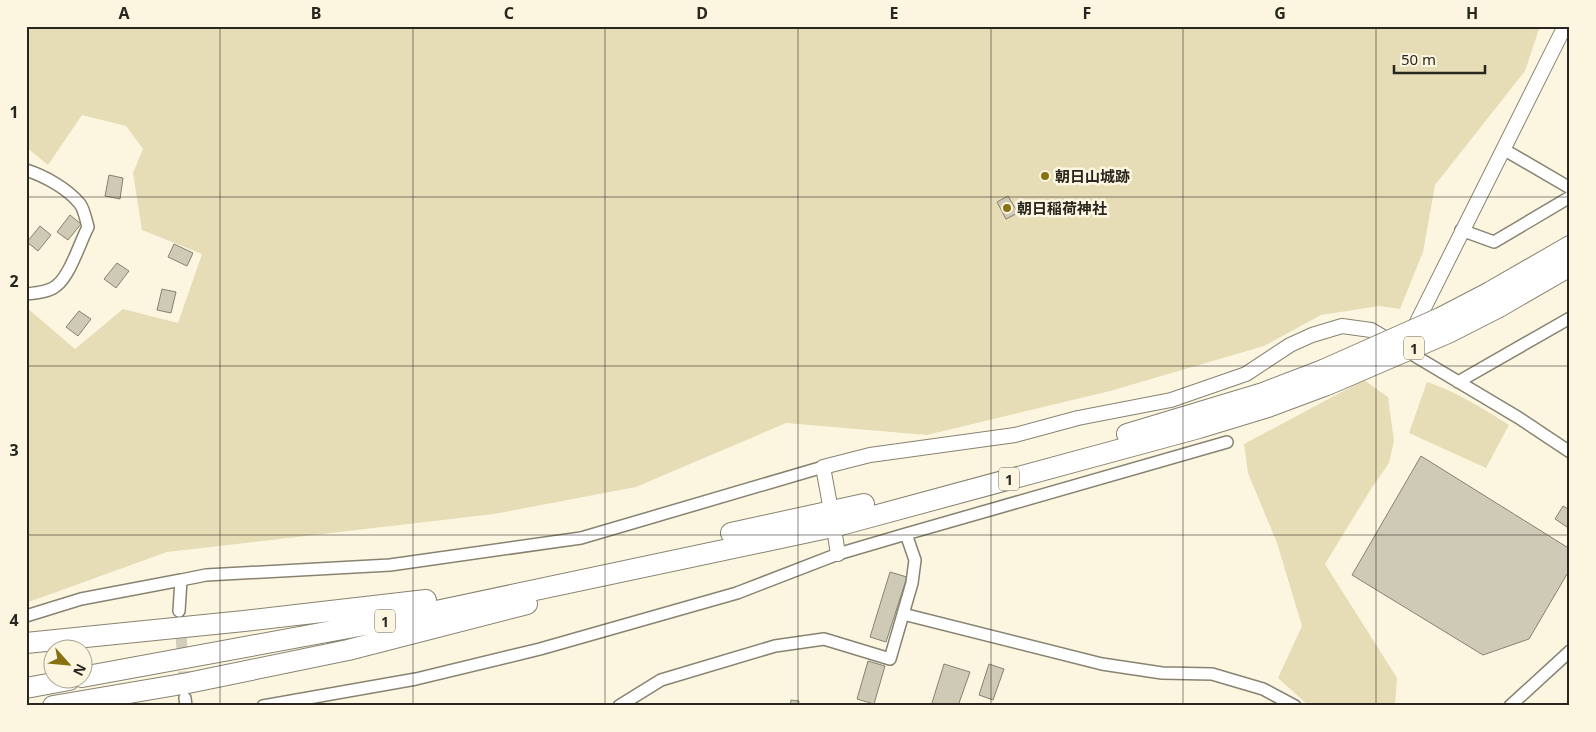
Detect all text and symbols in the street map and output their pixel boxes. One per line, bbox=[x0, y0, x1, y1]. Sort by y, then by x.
text: A bbox=[118, 2, 130, 24]
text: B bbox=[311, 2, 321, 24]
text: C bbox=[504, 2, 514, 24]
text: D bbox=[696, 2, 708, 24]
text: E bbox=[890, 2, 899, 24]
text: F bbox=[1083, 2, 1091, 24]
text: G bbox=[1274, 2, 1286, 24]
text: H bbox=[1466, 2, 1478, 24]
scale bar bbox=[1394, 42, 1485, 74]
text: 50 m bbox=[1401, 49, 1436, 69]
text: 1 bbox=[9, 101, 19, 123]
place label: 朝日山城跡 bbox=[1055, 166, 1130, 186]
marker: 朝日山城跡 bbox=[1039, 170, 1051, 182]
place label: 朝日稲荷神社 bbox=[1017, 198, 1107, 218]
marker: 朝日稲荷神社 bbox=[1001, 202, 1013, 214]
text: 2 bbox=[9, 270, 19, 292]
road number: 1 bbox=[1404, 336, 1424, 359]
text: 3 bbox=[9, 439, 19, 461]
road number: 1 bbox=[999, 468, 1019, 490]
text: 4 bbox=[9, 609, 19, 631]
road number: 1 bbox=[375, 610, 395, 632]
north arrow bbox=[42, 640, 92, 690]
text: N bbox=[69, 661, 91, 680]

